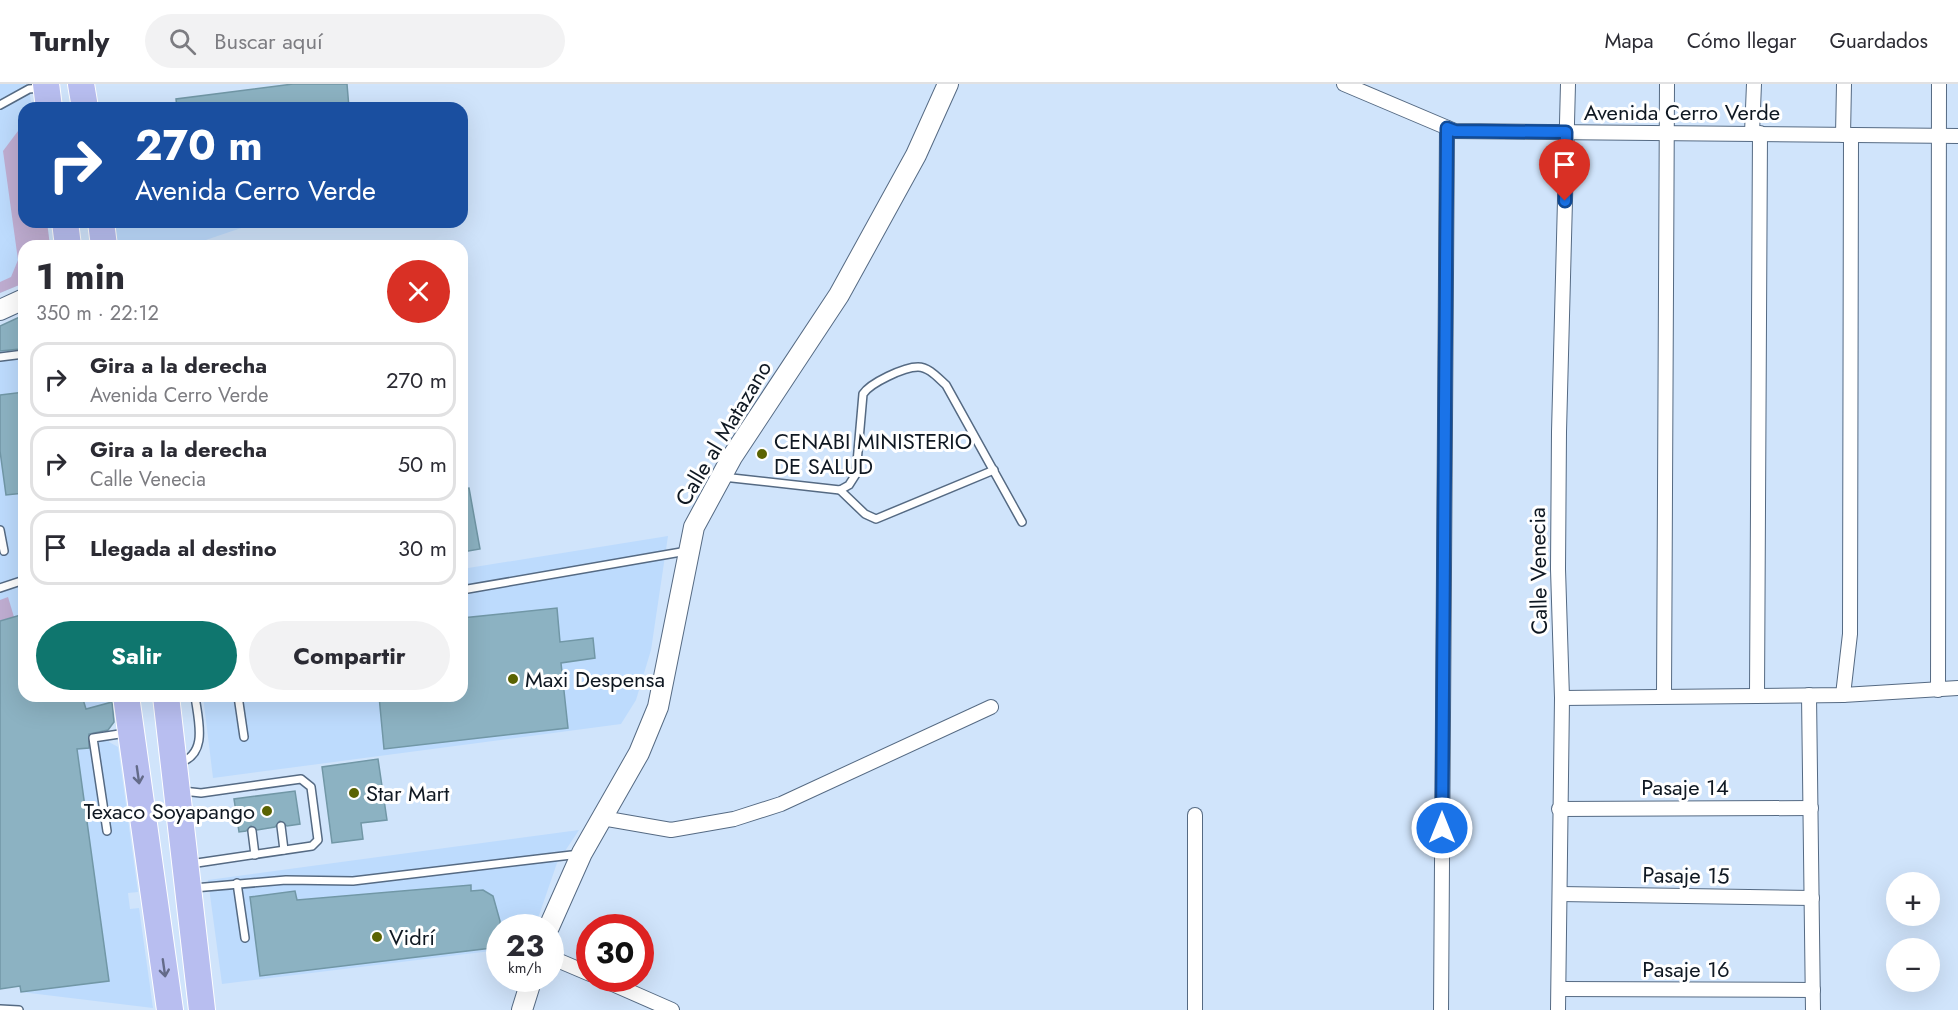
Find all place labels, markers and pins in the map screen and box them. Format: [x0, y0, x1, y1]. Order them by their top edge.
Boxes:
pin [1539, 139, 1590, 201]
place label: CENABI MINISTERIO DE SALUD [774, 425, 972, 482]
marker: CENABI MINISTERIO DE SALUD [755, 447, 769, 461]
place label: Maxi Despensa [525, 663, 665, 695]
marker: Maxi Despensa [506, 672, 520, 686]
place label: Star Mart [366, 777, 450, 809]
marker: Star Mart [347, 786, 361, 800]
place label: Texaco Soyapango [84, 795, 255, 827]
marker: Texaco Soyapango [260, 804, 274, 818]
place label: Vidrí [389, 921, 436, 953]
marker: Vidrí [370, 930, 384, 944]

